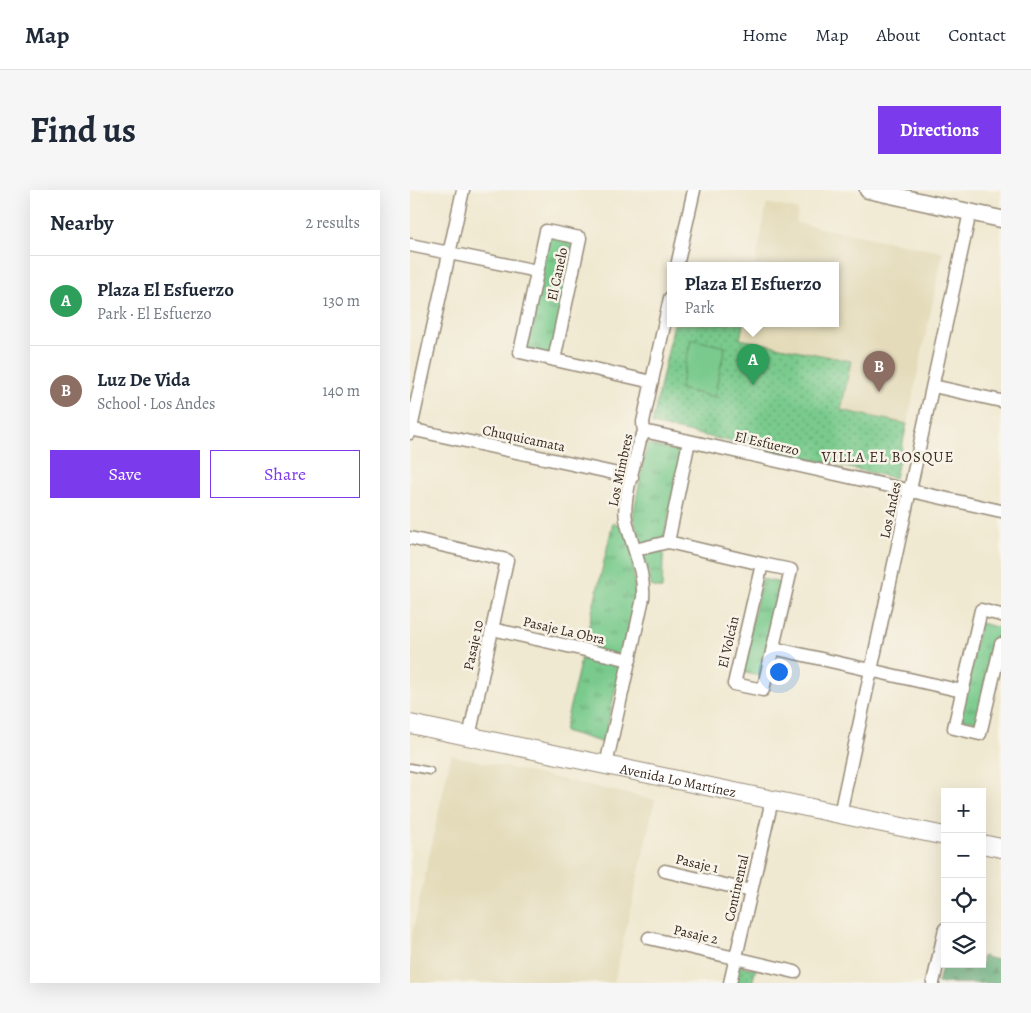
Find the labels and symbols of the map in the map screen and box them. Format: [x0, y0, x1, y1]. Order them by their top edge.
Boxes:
street label: El Canelo [543, 246, 572, 303]
pin: A [737, 344, 769, 385]
pin: B [863, 351, 895, 392]
street label: Chuquicamata [481, 420, 568, 457]
street label: El Esfuerzo [733, 427, 801, 460]
street label: Los Mimbres [604, 432, 637, 508]
district label: VILLA EL BOSQUE [821, 447, 954, 467]
street label: Los Andes [875, 480, 906, 540]
street label: Pasaje La Obra [521, 612, 607, 649]
street label: El Volcán [713, 614, 744, 670]
street label: Pasaje 10 [459, 618, 488, 672]
your location [766, 659, 792, 685]
street label: Avenida Lo Martínez [617, 759, 738, 802]
street label: Pasaje 1 [674, 849, 720, 878]
street label: Continental [720, 852, 754, 923]
street label: Pasaje 2 [672, 920, 720, 949]

